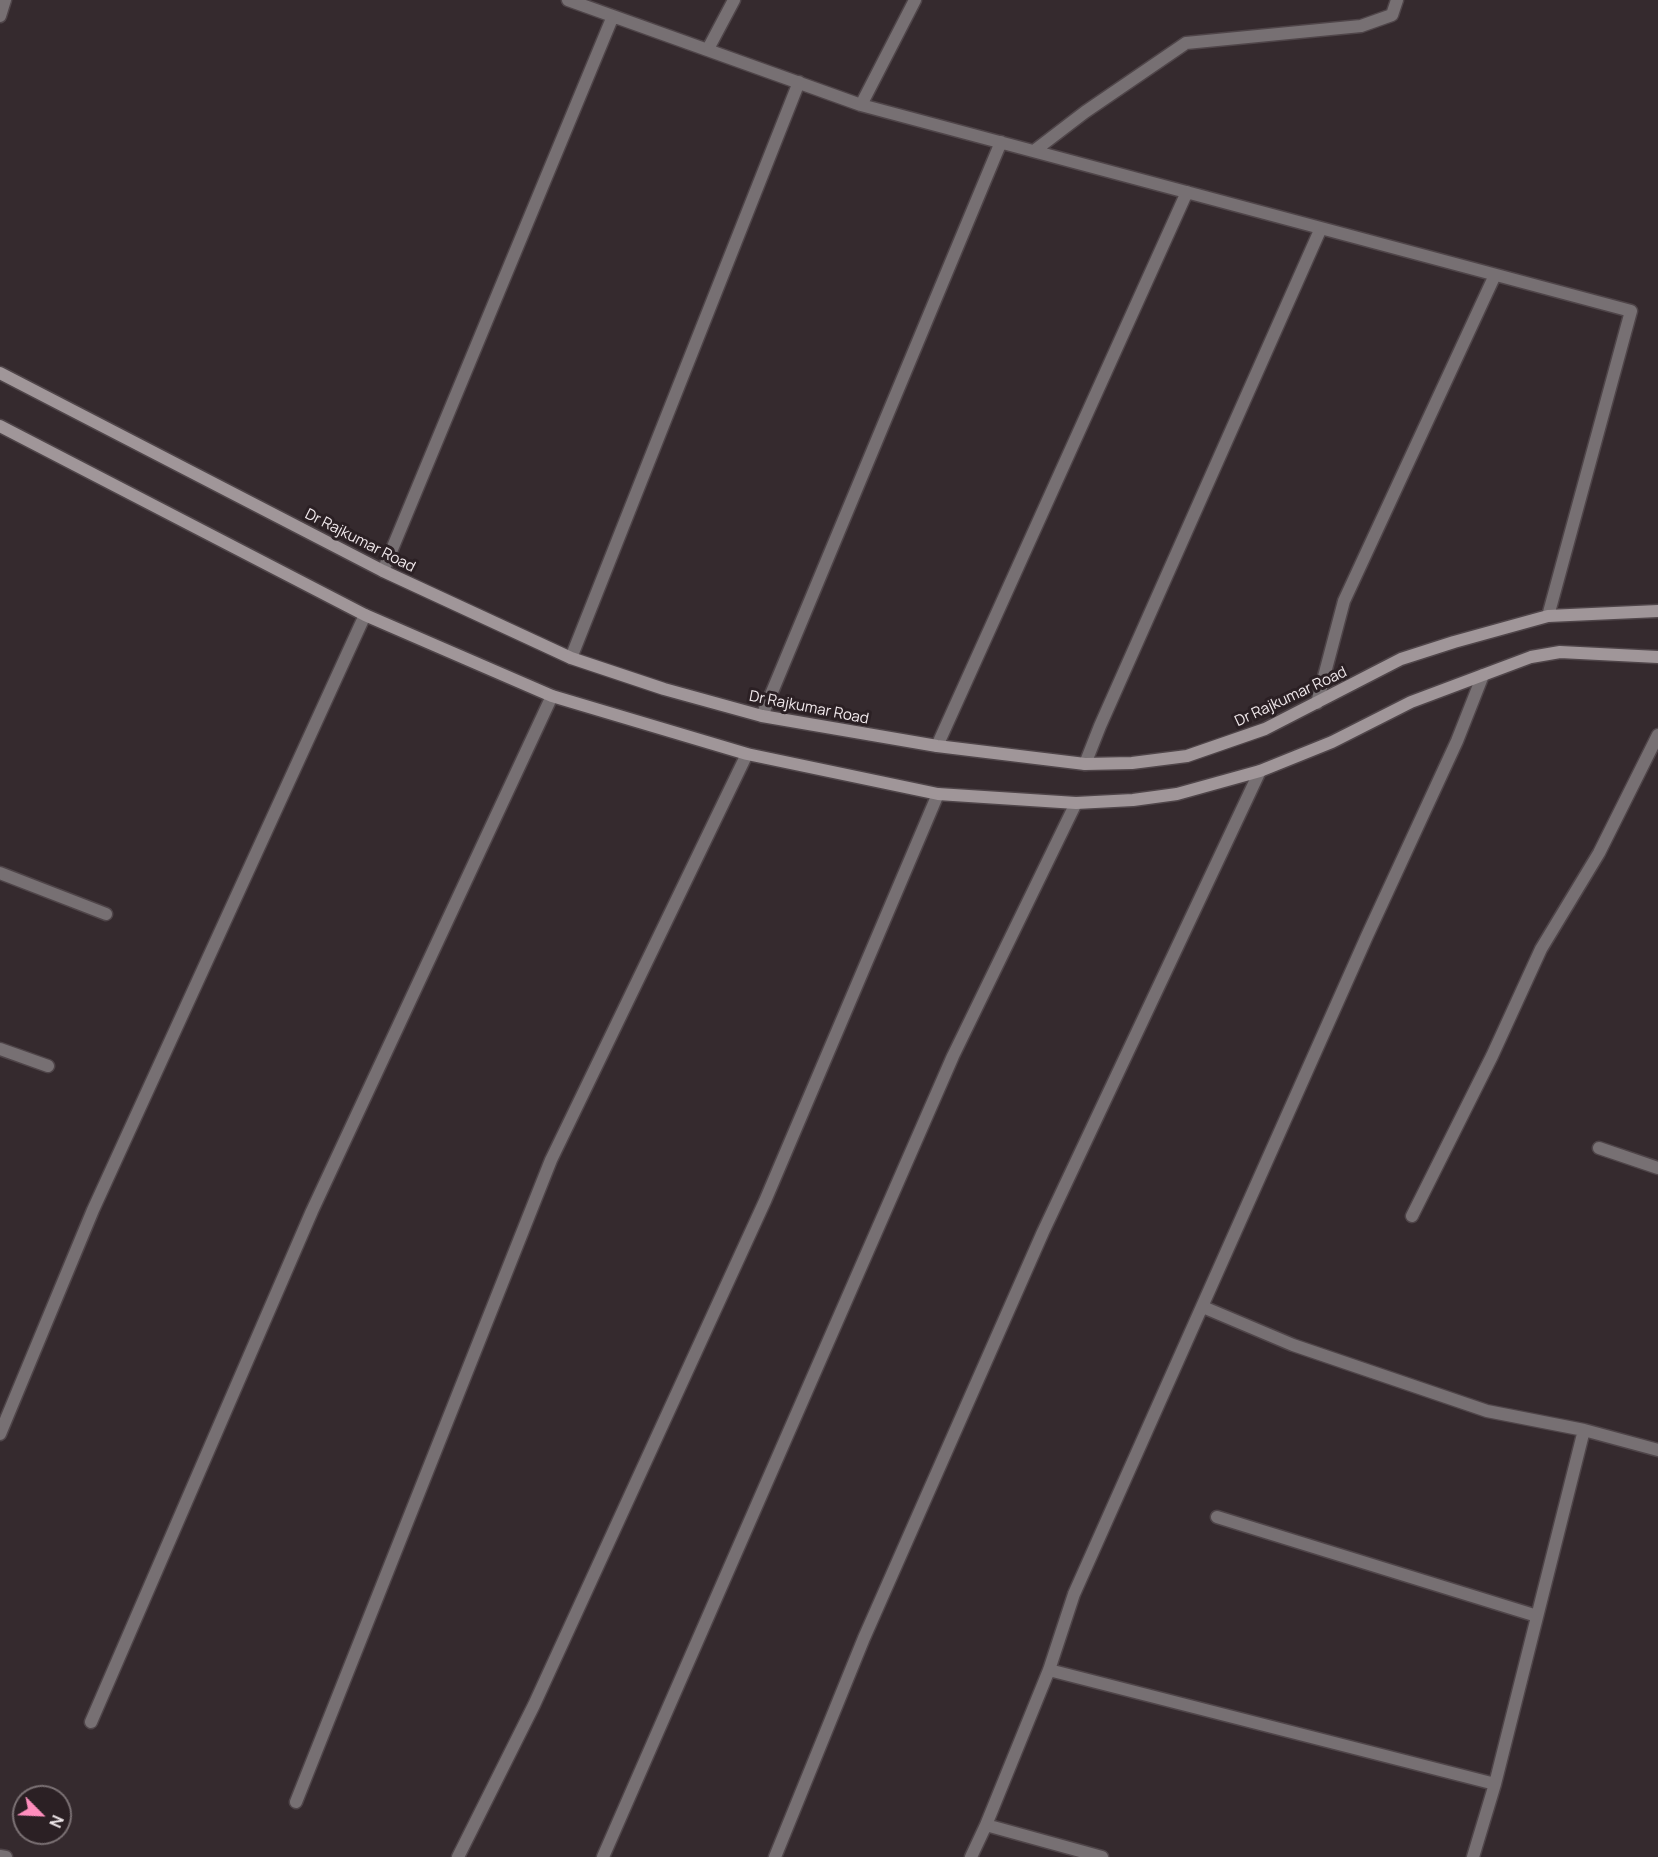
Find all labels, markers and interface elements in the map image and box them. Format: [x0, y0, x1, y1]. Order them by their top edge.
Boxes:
street label: Dr Rajkumar Road [302, 505, 418, 577]
street label: Dr Rajkumar Road [1232, 663, 1350, 731]
street label: Dr Rajkumar Road [748, 688, 870, 728]
north arrow [12, 1785, 72, 1845]
text: N [44, 1812, 69, 1831]

